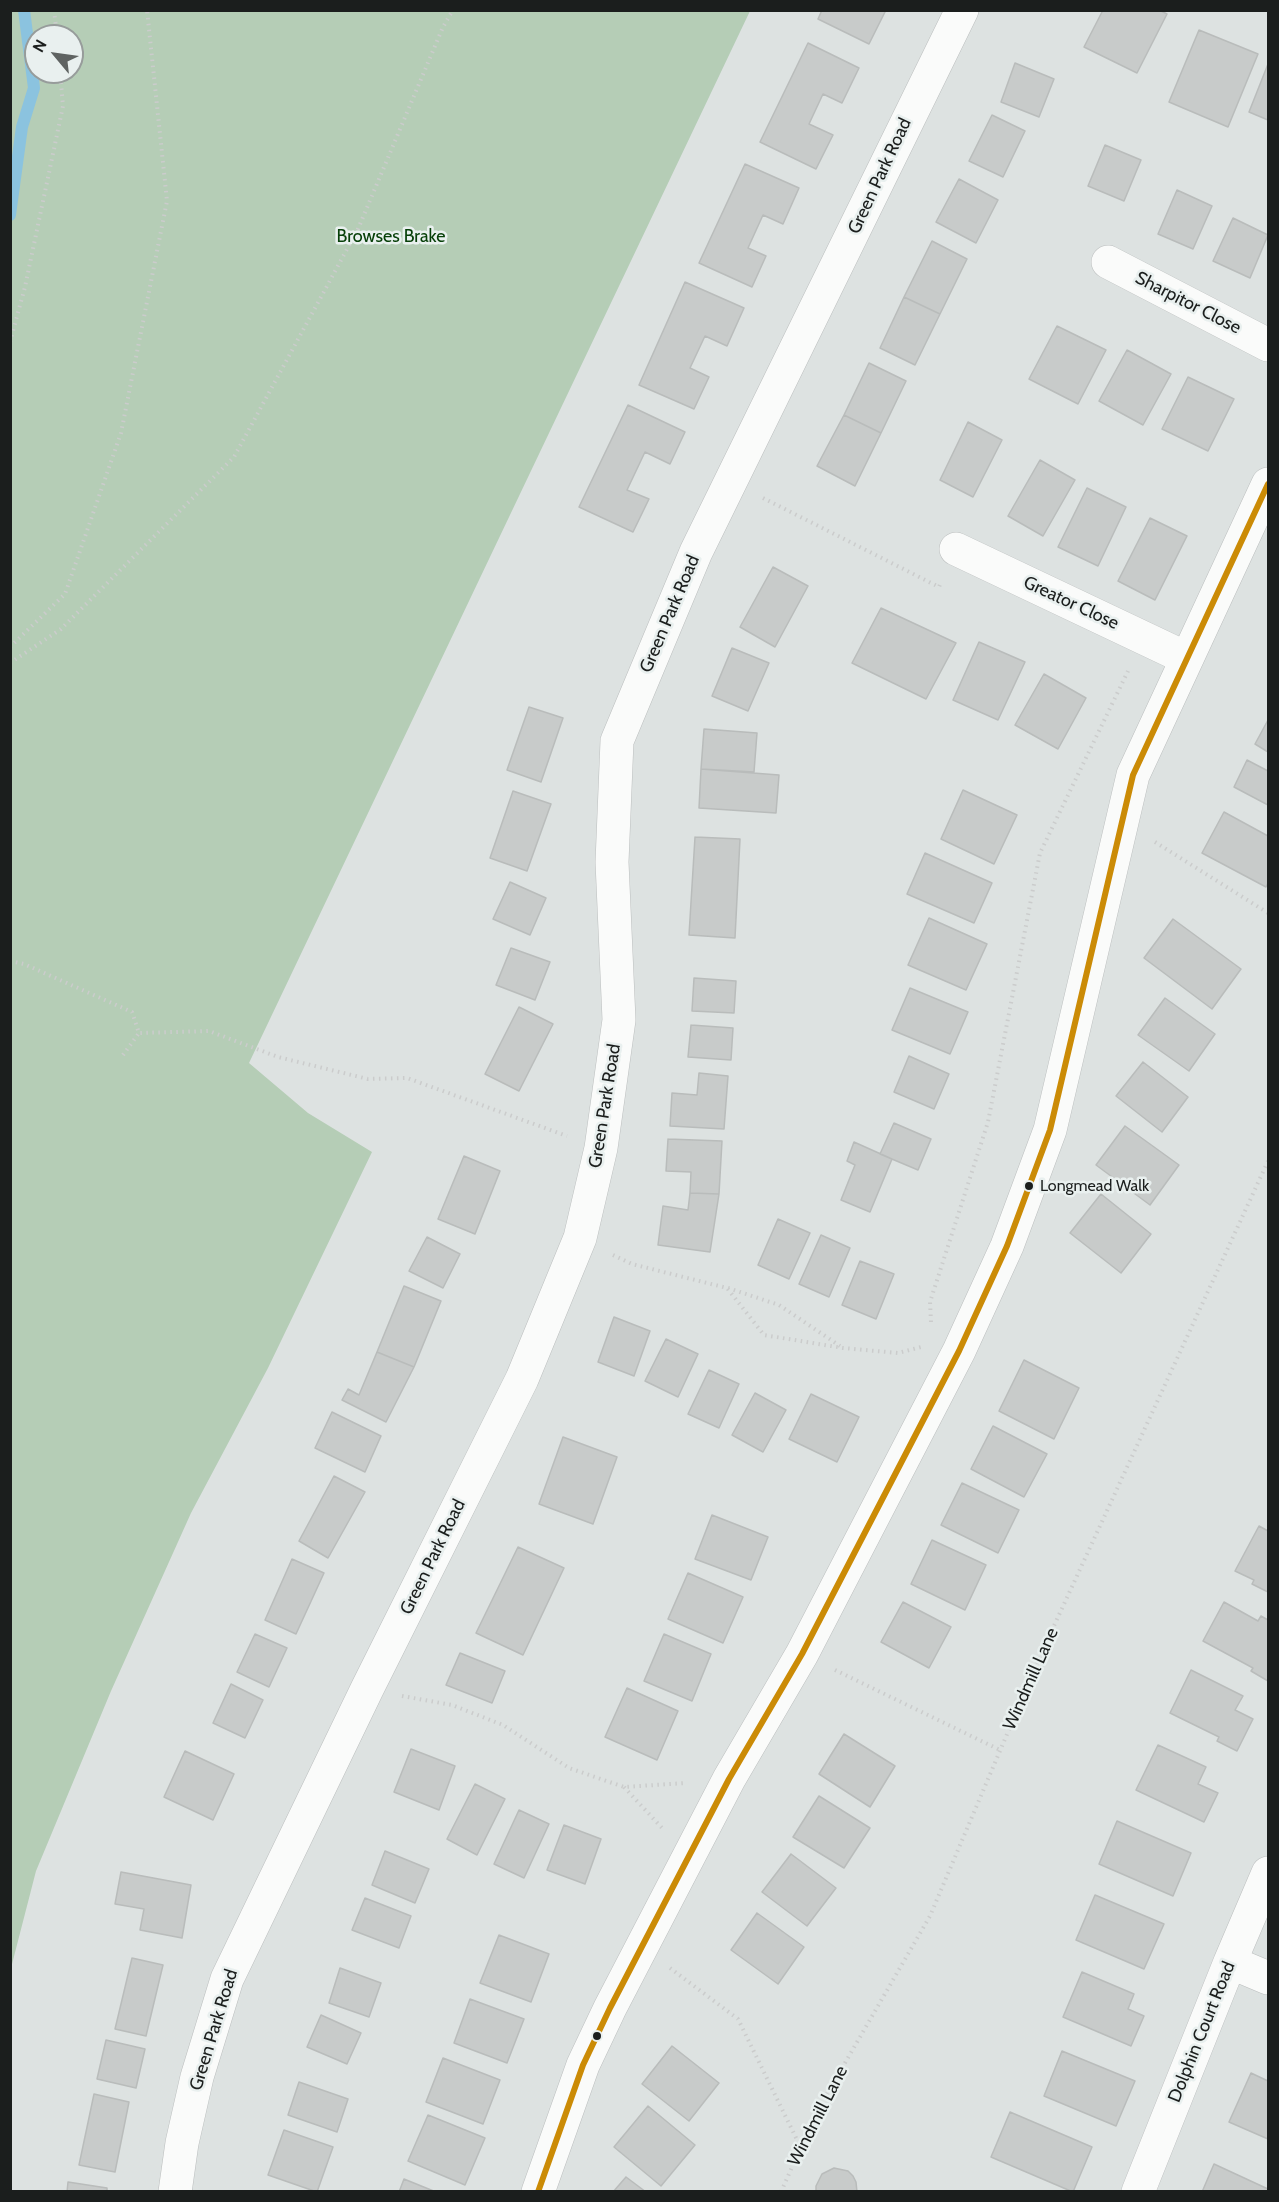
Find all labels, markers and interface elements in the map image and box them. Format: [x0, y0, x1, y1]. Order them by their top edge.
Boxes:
north arrow [24, 24, 84, 84]
text: N [29, 36, 51, 56]
street label: Green Park Road [844, 115, 916, 237]
park label: Browses Brake [337, 226, 445, 248]
street label: Sharpitor Close [1132, 267, 1244, 339]
street label: Green Park Road [636, 552, 704, 676]
street label: Greator Close [1020, 572, 1122, 634]
street label: Green Park Road [585, 1042, 625, 1170]
place label: Longmead Walk [1040, 1176, 1149, 1196]
marker: Longmead Walk [1023, 1180, 1035, 1192]
street label: Green Park Road [396, 1496, 470, 1618]
street label: Windmill Lane [999, 1624, 1063, 1734]
street label: Dolphin Court Road [1164, 1958, 1240, 2106]
street label: Green Park Road [185, 1967, 243, 2093]
unlabelled marker [591, 2030, 603, 2042]
street label: Windmill Lane [783, 2062, 853, 2170]

